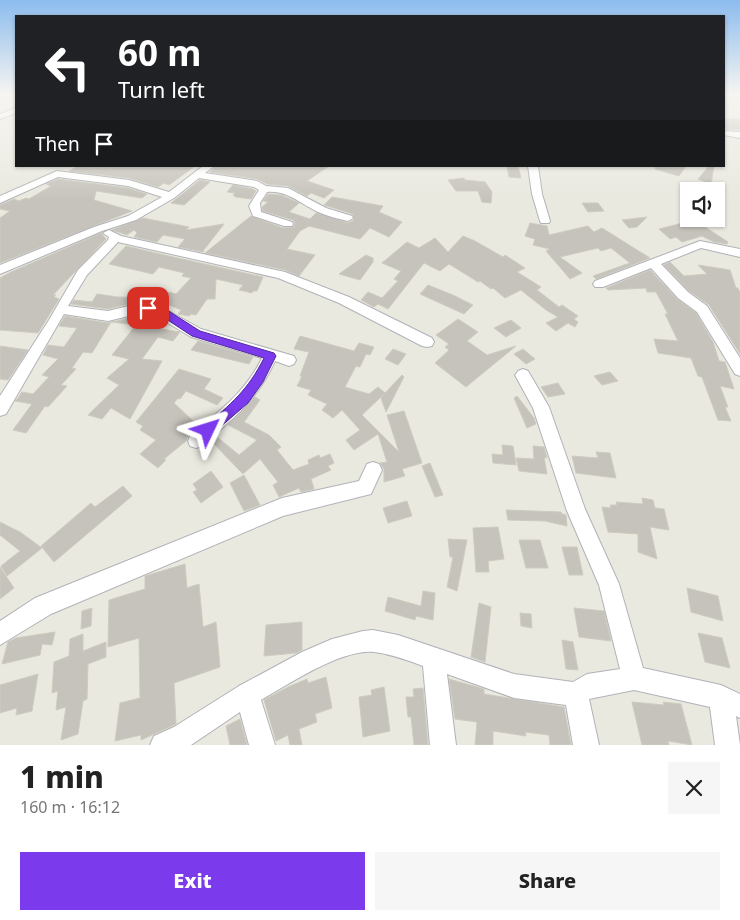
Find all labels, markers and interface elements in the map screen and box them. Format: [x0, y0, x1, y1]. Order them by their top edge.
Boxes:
text: 60 m [118, 29, 201, 76]
icon: left [35, 35, 100, 100]
text: Turn left [118, 74, 205, 104]
icon: arrive [90, 130, 118, 158]
text: Then [35, 131, 80, 157]
map controls [680, 182, 725, 227]
button: sound [680, 182, 725, 227]
pin [127, 287, 169, 329]
icon: arrive [134, 294, 162, 322]
position arrow [181, 403, 233, 455]
text: 1 min [20, 756, 104, 797]
button: close [668, 762, 720, 814]
text: 160 m · 16:12 [20, 796, 120, 818]
button: Exit [20, 852, 365, 910]
button: Share [375, 852, 720, 910]

